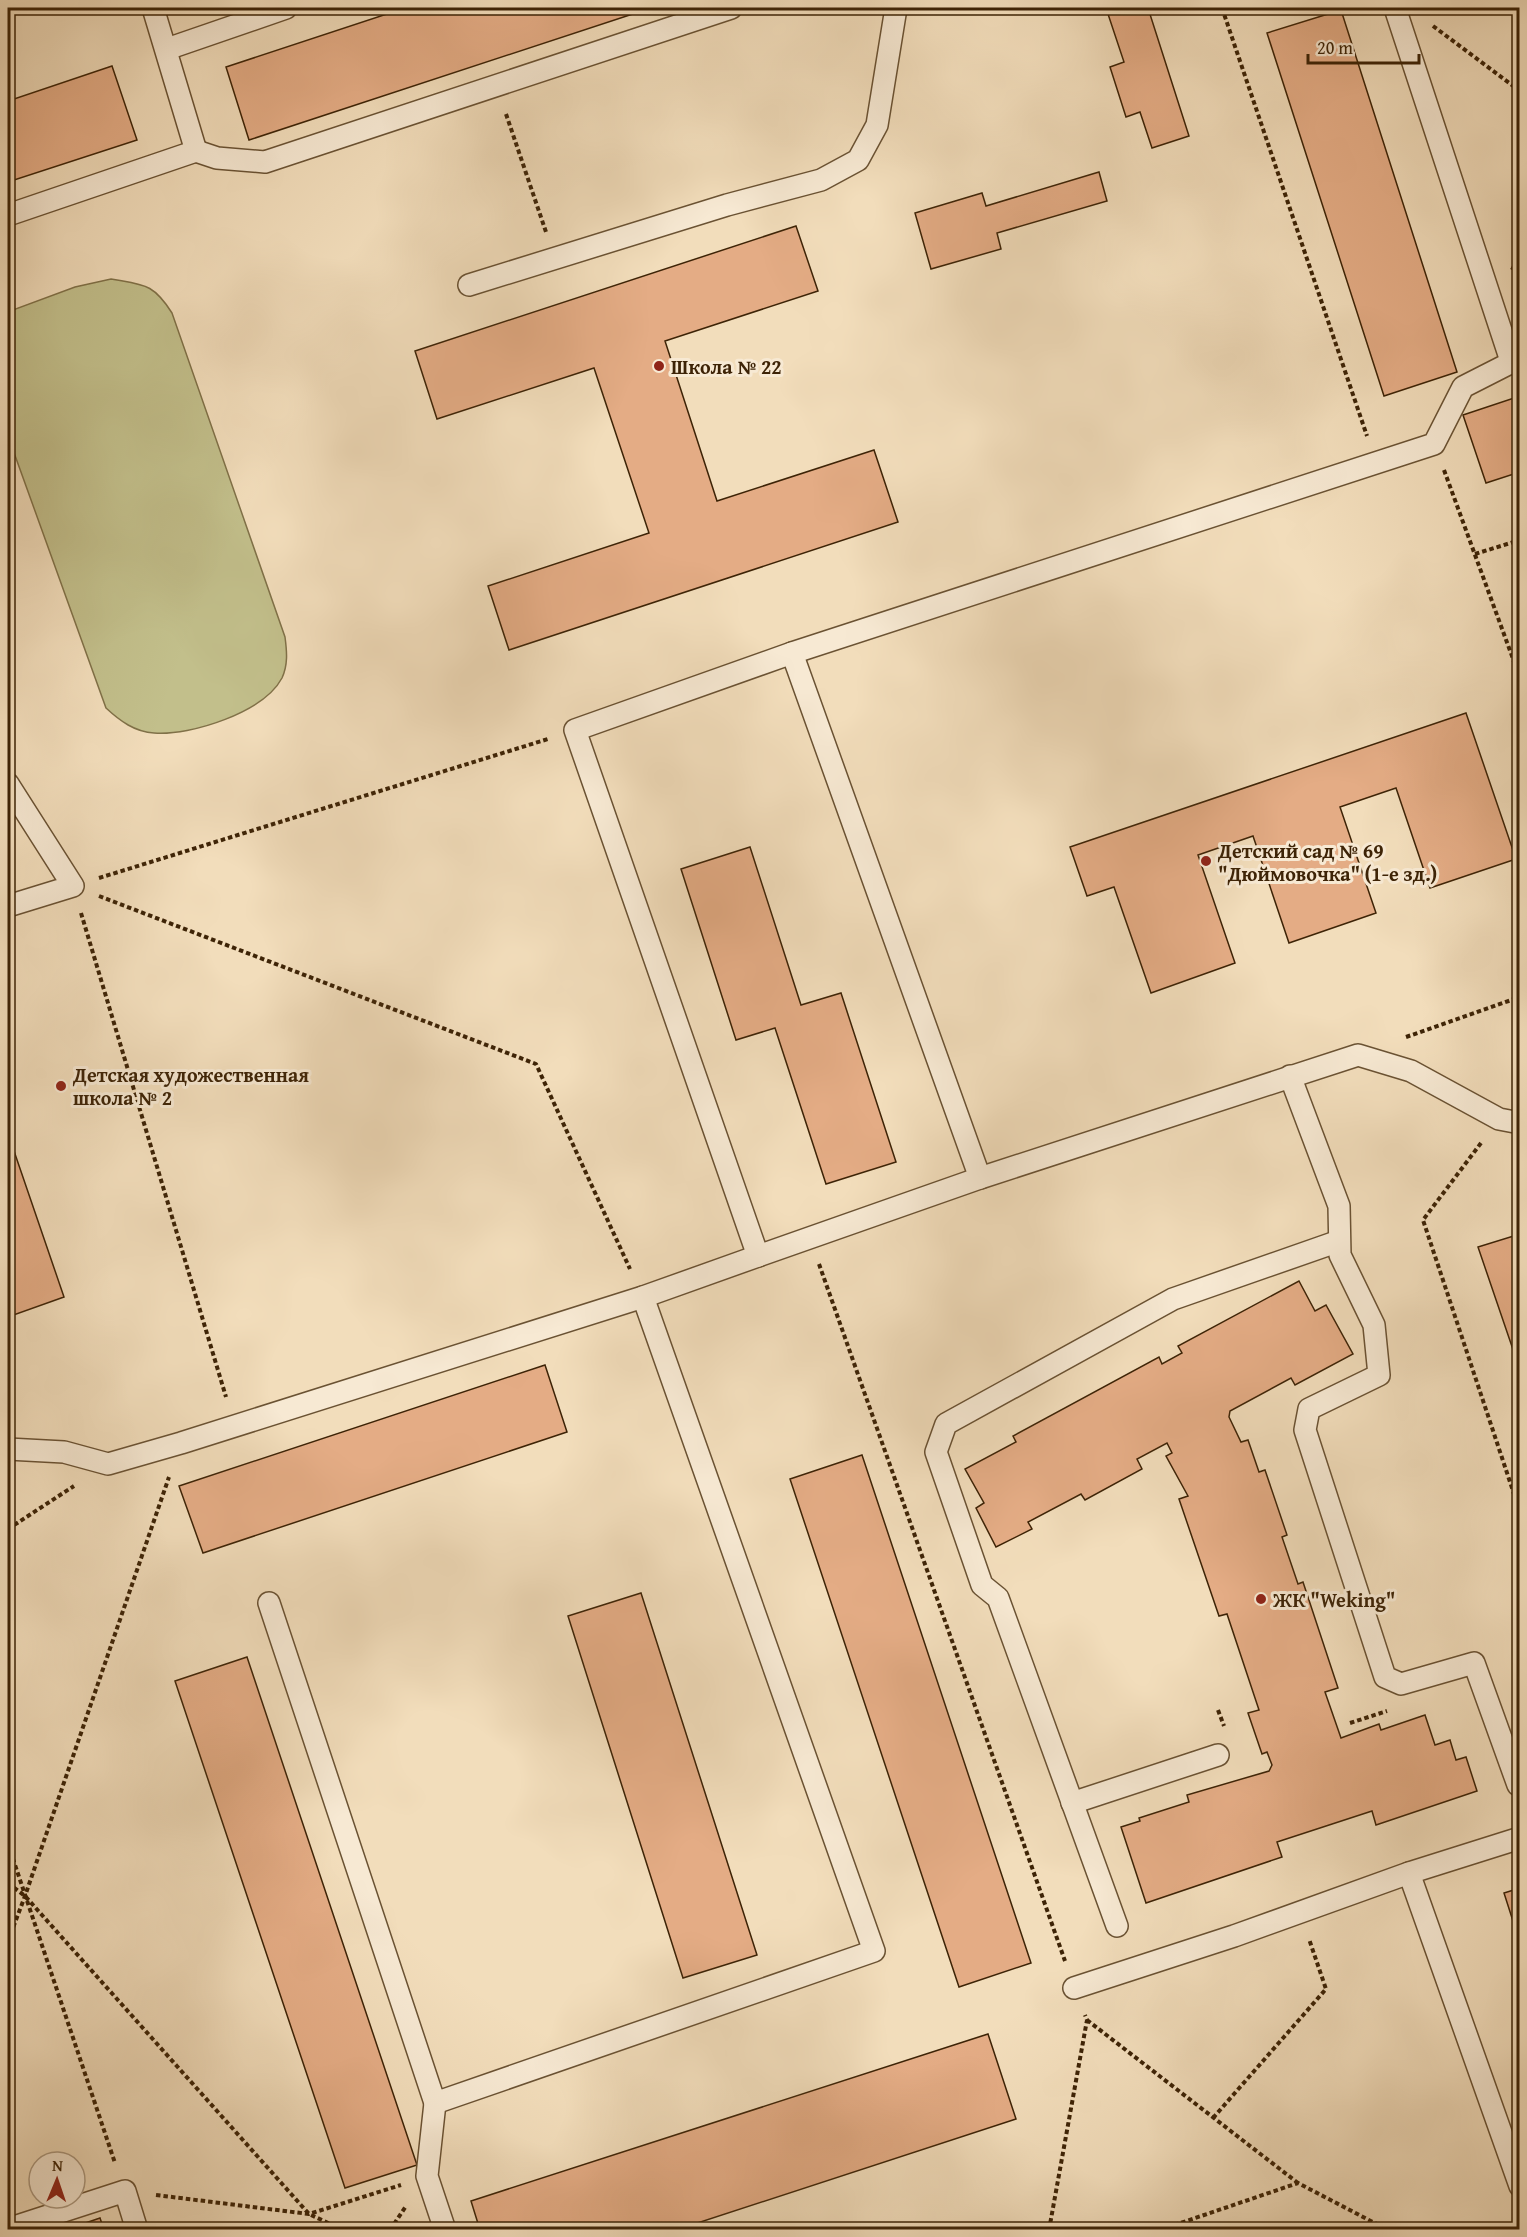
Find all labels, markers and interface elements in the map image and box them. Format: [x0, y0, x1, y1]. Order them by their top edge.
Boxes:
scale bar [1308, 27, 1419, 65]
text: 20 m [1317, 34, 1353, 61]
place label: Школа № 22 [671, 352, 782, 381]
marker: Школа № 22 [652, 359, 666, 373]
place label: Детский сад № 69 "Дюймовочка" (1-е зд.) [1217, 836, 1437, 888]
marker: Детский сад № 69 "Дюймовочка" (1-е зд.) [1199, 854, 1213, 868]
place label: Детская художественная школа № 2 [72, 1060, 309, 1112]
marker: Детская художественная школа № 2 [54, 1079, 68, 1093]
place label: ЖК "Weking" [1272, 1585, 1396, 1614]
marker: ЖК "Weking" [1254, 1592, 1268, 1606]
north arrow [27, 2150, 87, 2210]
text: N [52, 2153, 64, 2177]

